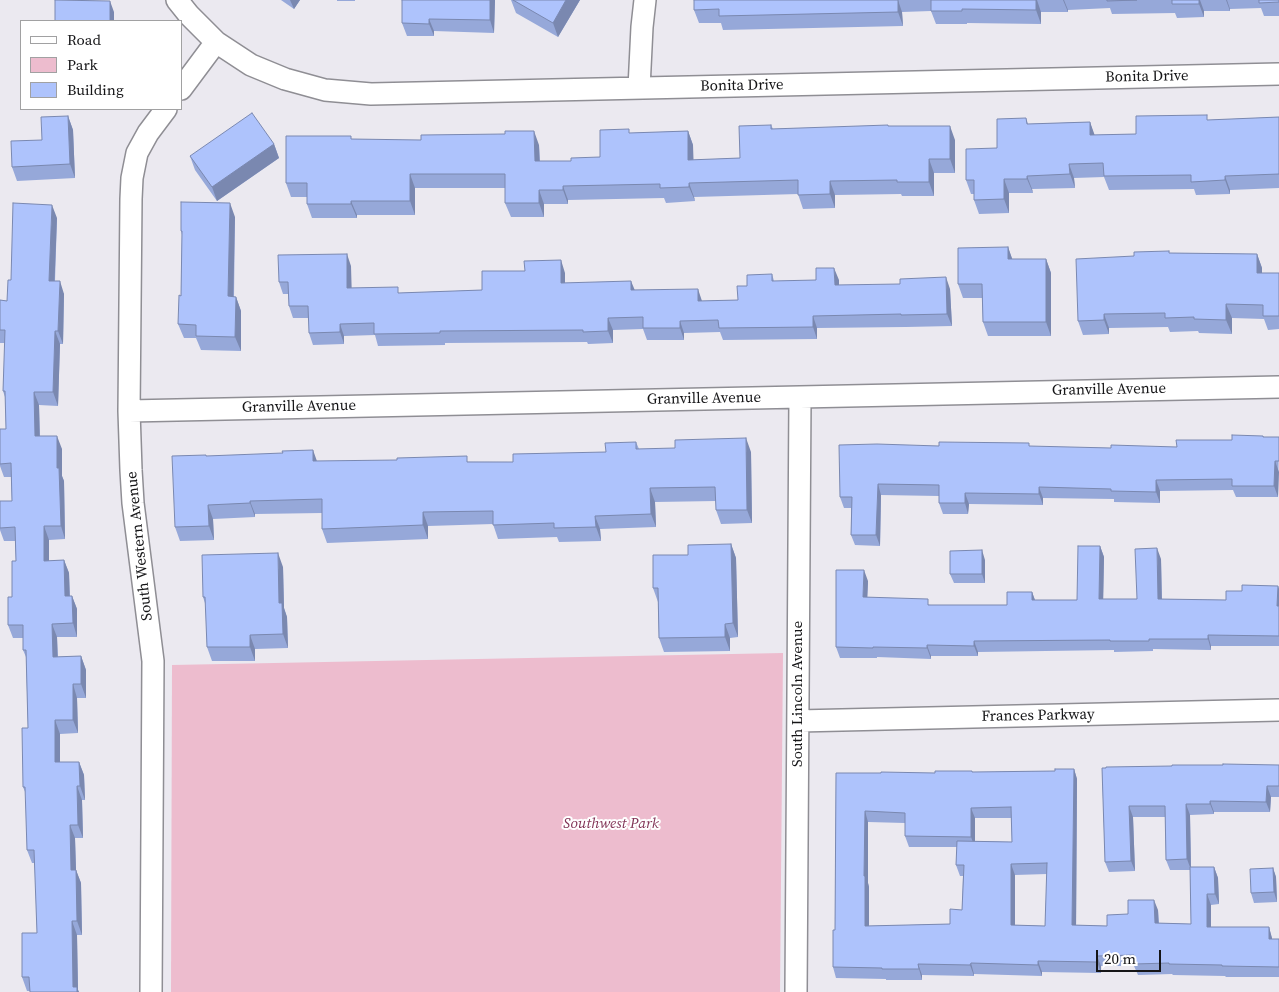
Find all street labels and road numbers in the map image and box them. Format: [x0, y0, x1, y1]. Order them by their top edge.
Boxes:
street label: Bonita Drive [1105, 67, 1189, 87]
street label: Bonita Drive [700, 76, 784, 96]
street label: Granville Avenue [1052, 380, 1166, 400]
street label: Granville Avenue [647, 389, 761, 409]
street label: Granville Avenue [242, 397, 356, 417]
street label: South Western Avenue [123, 470, 157, 622]
street label: South Lincoln Avenue [789, 621, 807, 767]
street label: Frances Parkway [981, 706, 1095, 726]

